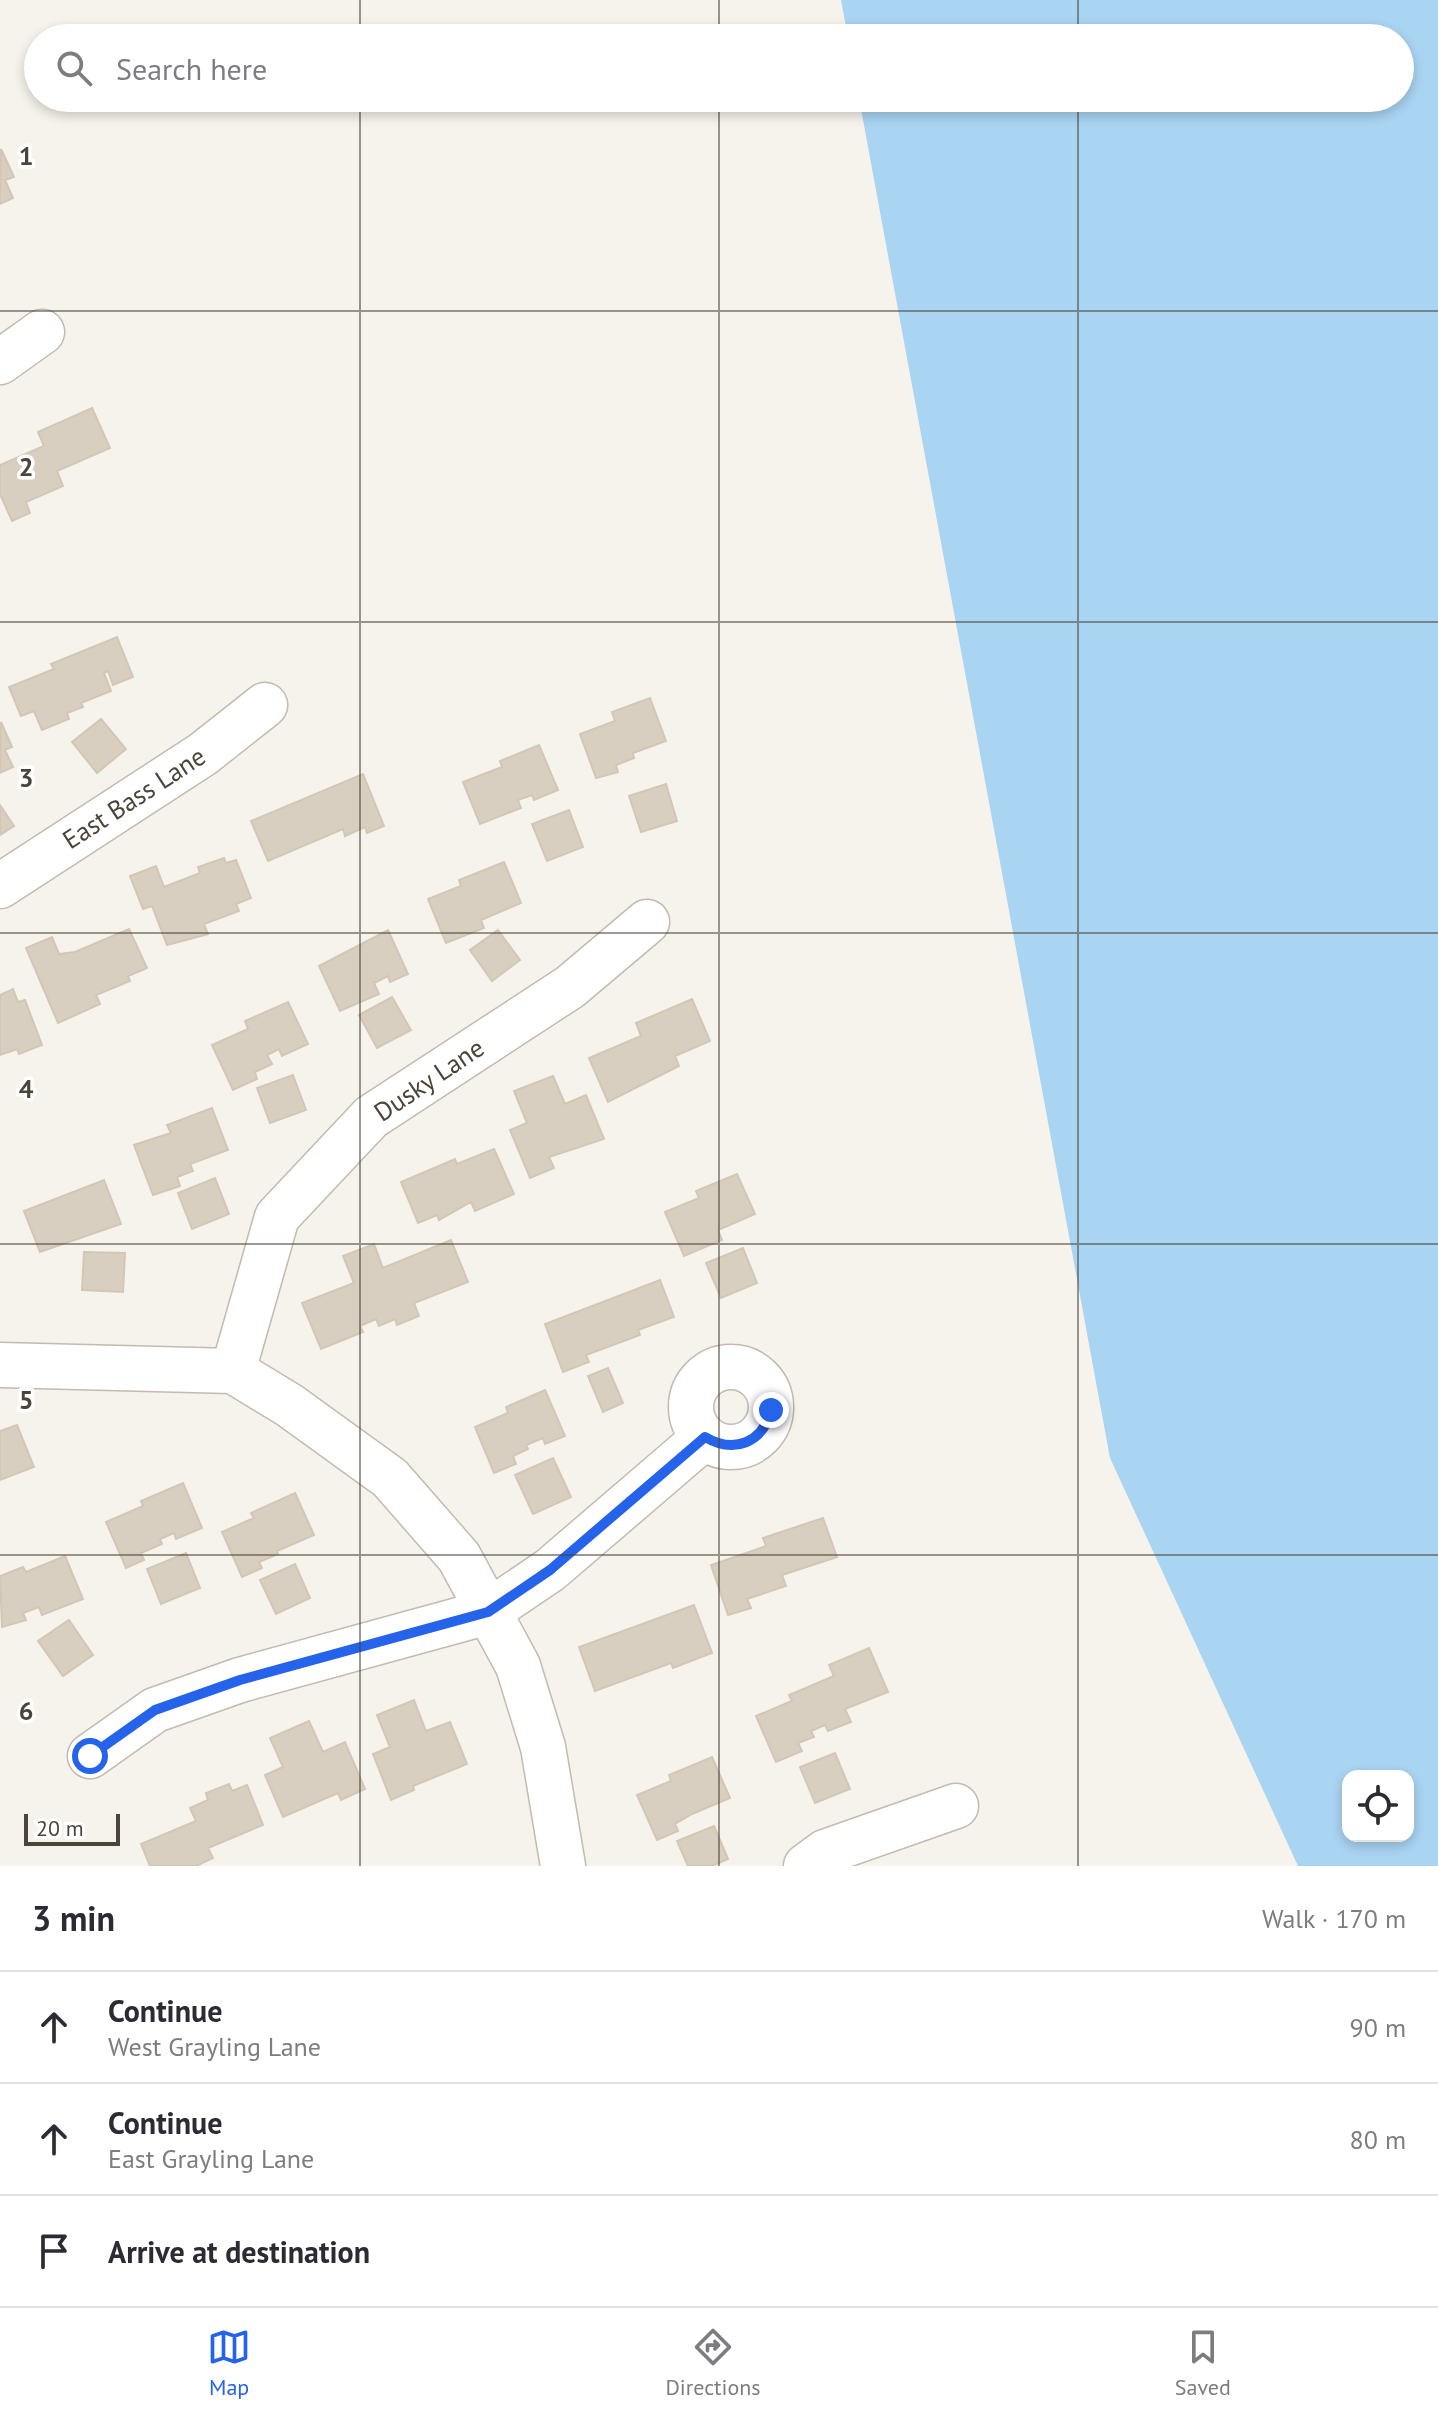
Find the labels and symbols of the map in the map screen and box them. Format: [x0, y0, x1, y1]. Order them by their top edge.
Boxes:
text: 1 [19, 139, 33, 172]
text: 2 [19, 450, 33, 483]
street label: East Bass Lane [56, 739, 211, 856]
text: 3 [19, 761, 33, 794]
street label: Dusky Lane [367, 1031, 490, 1128]
text: 4 [19, 1072, 34, 1105]
text: 5 [19, 1383, 33, 1416]
route end [753, 1392, 789, 1428]
text: 6 [19, 1694, 33, 1727]
route start [72, 1738, 108, 1774]
scale bar [24, 1810, 120, 1846]

